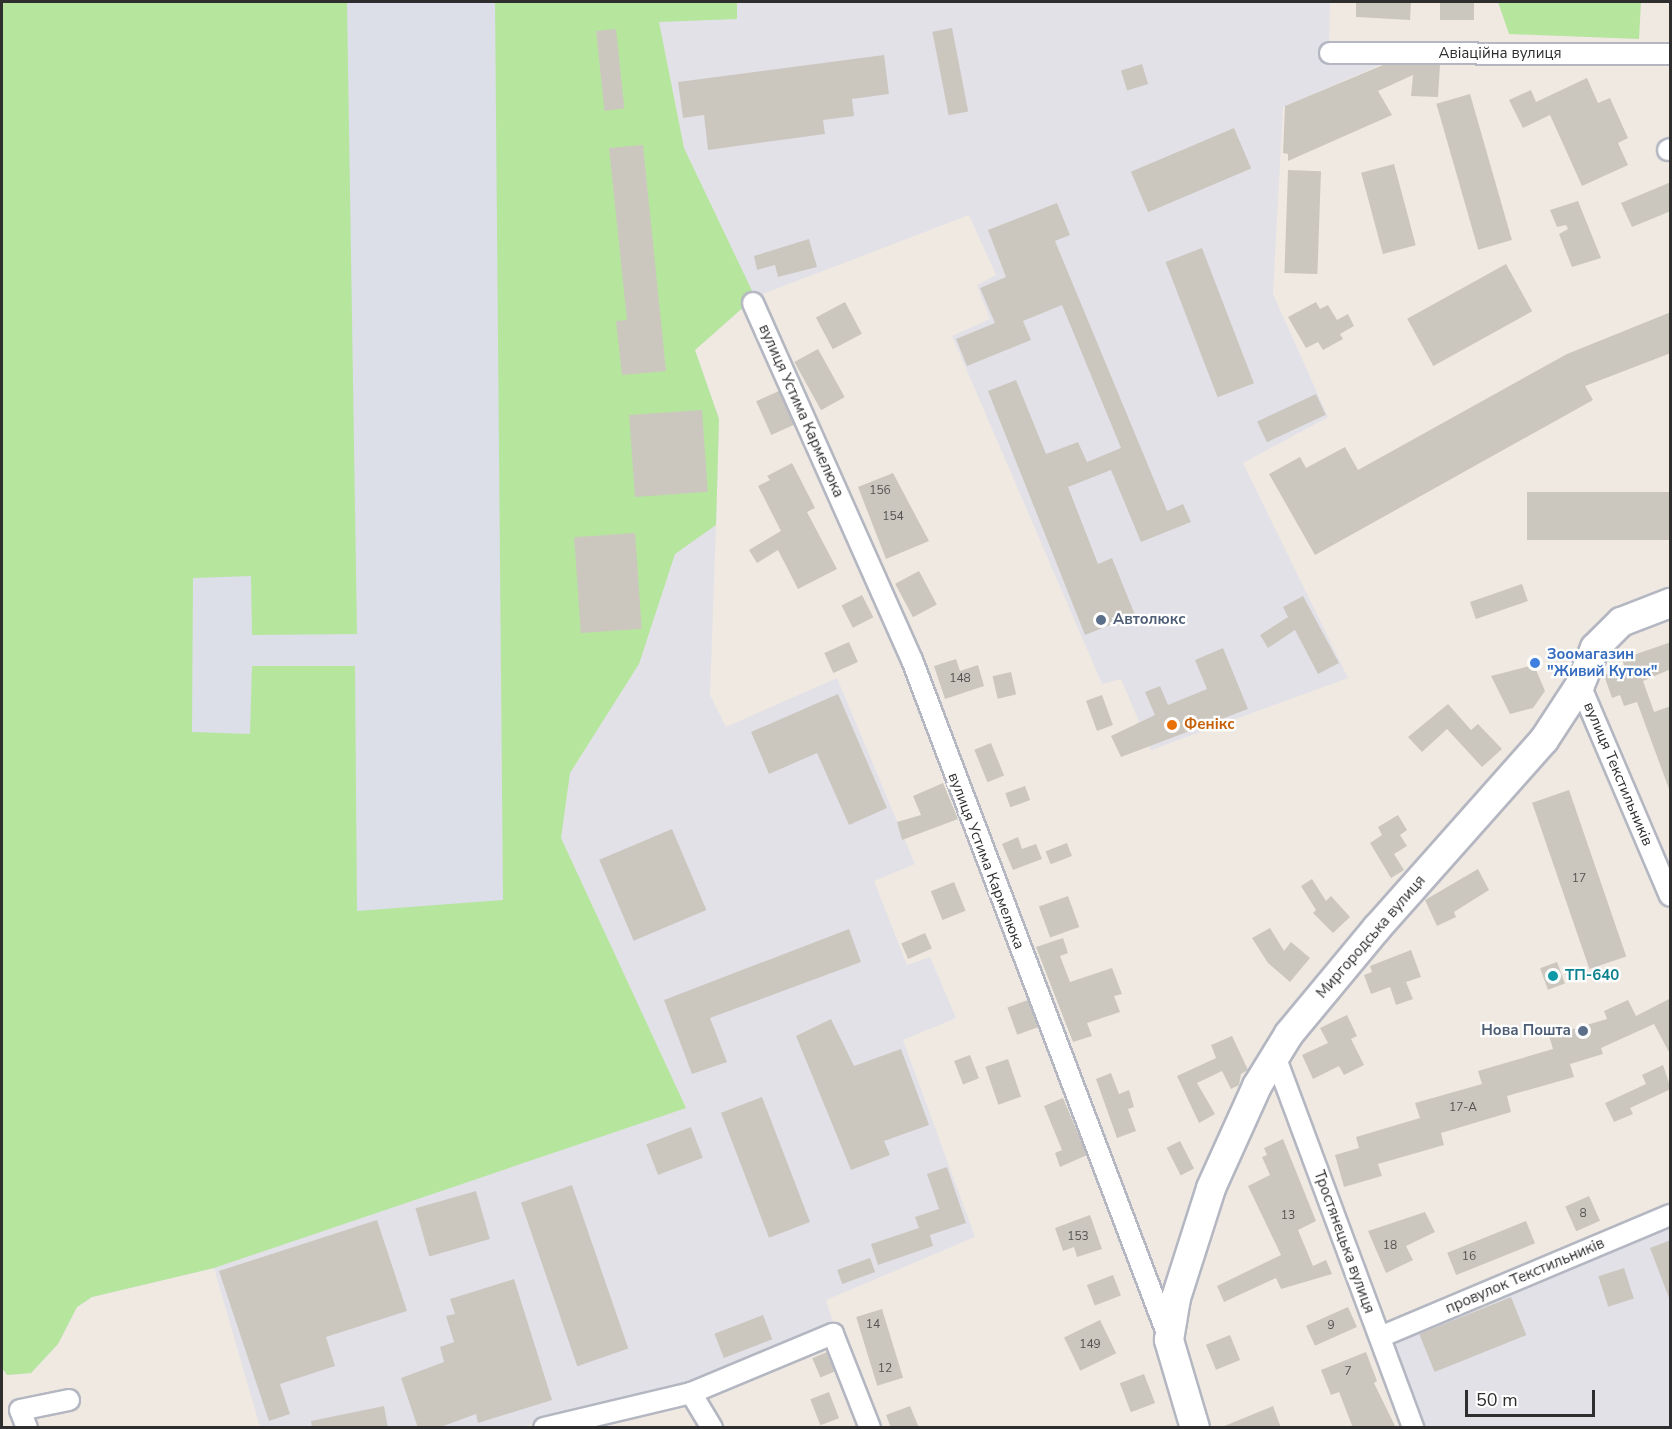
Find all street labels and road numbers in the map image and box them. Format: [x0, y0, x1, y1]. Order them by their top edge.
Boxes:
street label: Авіаційна вулиця [1439, 45, 1561, 63]
street label: вулиця Устима Кармелюка [755, 322, 847, 500]
street label: вулиця Текстильників [1580, 699, 1656, 849]
street label: вулиця Устима Кармелюка [944, 770, 1028, 952]
street label: Миргородська вулиця [1313, 872, 1429, 1002]
street label: Тростянецька вулиця [1310, 1168, 1378, 1316]
street label: провулок Текстильників [1443, 1234, 1607, 1318]

